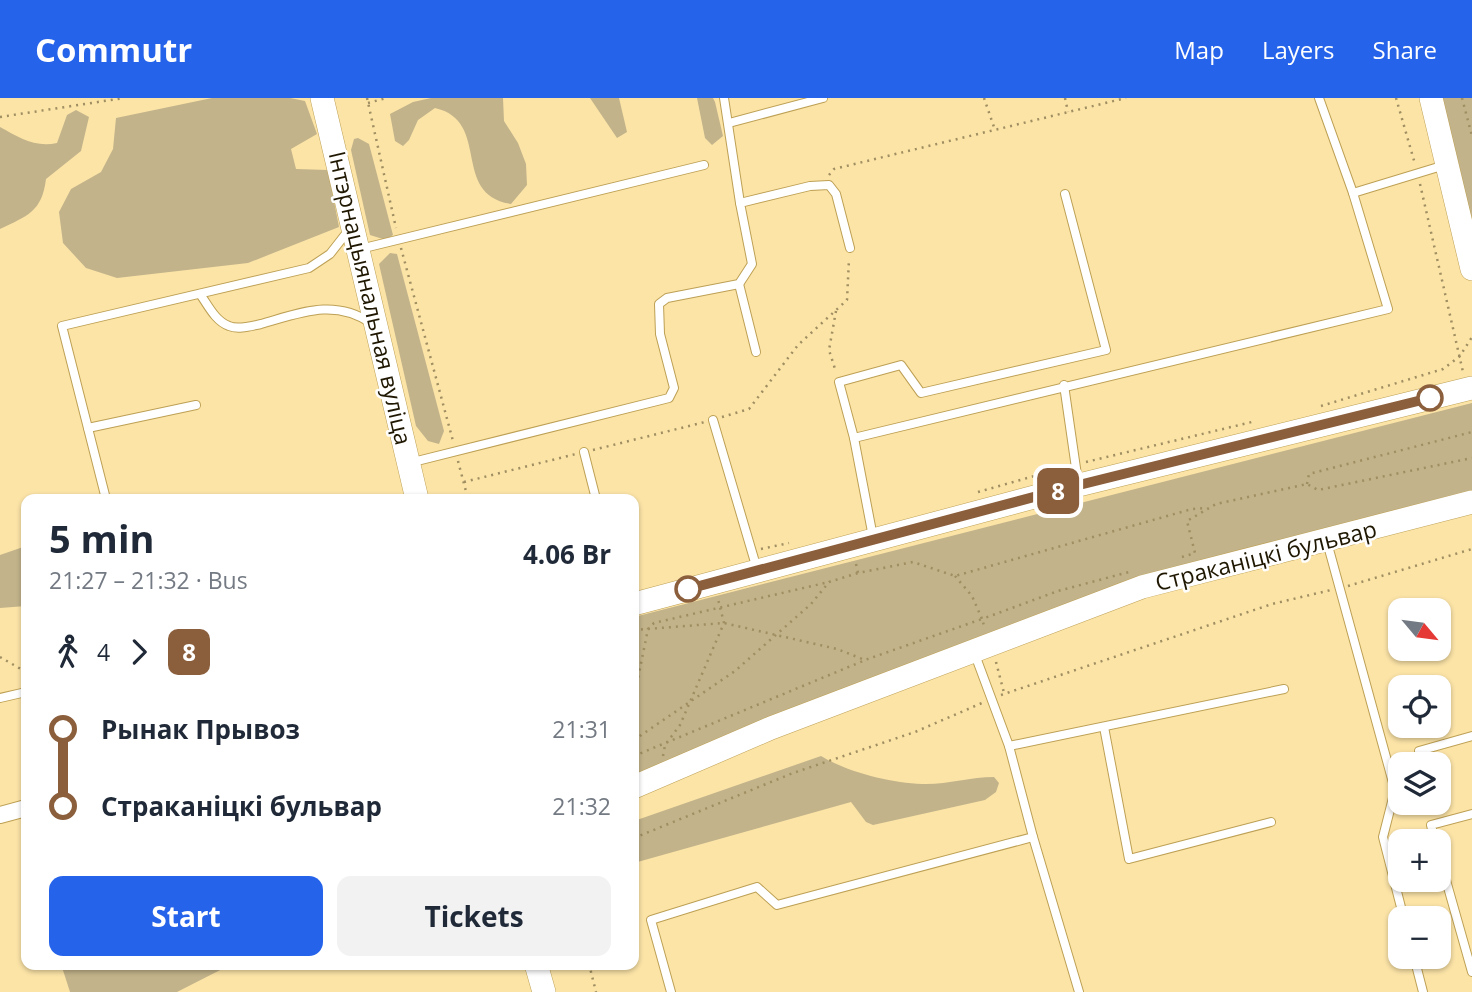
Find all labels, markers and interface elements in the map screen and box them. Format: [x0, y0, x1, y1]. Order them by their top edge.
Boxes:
text: Commutr [35, 27, 192, 72]
text: Map [1174, 33, 1224, 66]
text: Layers [1262, 33, 1335, 66]
text: Share [1373, 33, 1437, 66]
street label: Інтэрнацыянальная вуліца [322, 148, 420, 448]
unlabelled marker [1417, 385, 1443, 411]
line badge: 8 [1035, 468, 1081, 514]
text: 8 [1051, 474, 1065, 507]
text: 5 min [49, 512, 154, 564]
street label: Страканіцкі бульвар [1152, 512, 1380, 598]
text: 4.06 Br [523, 536, 611, 572]
text: 21:27 – 21:32 · Bus [49, 564, 248, 596]
unlabelled marker [675, 576, 701, 602]
north arrow [1388, 598, 1451, 662]
map controls [1388, 598, 1451, 969]
icon: walk [49, 633, 87, 671]
icon: forward [120, 633, 158, 671]
text: 8 [182, 635, 196, 668]
text: 4 [97, 636, 110, 668]
button: locate [1388, 675, 1451, 738]
text: Рынак Прывоз [101, 711, 300, 747]
text: 21:31 [552, 713, 611, 745]
button: layers [1388, 752, 1451, 815]
text: Страканіцкі бульвар [101, 788, 382, 824]
text: 21:32 [552, 790, 611, 822]
button: + [1388, 829, 1451, 892]
button: Start [49, 876, 323, 956]
button: Tickets [337, 876, 611, 956]
button: − [1388, 906, 1451, 969]

